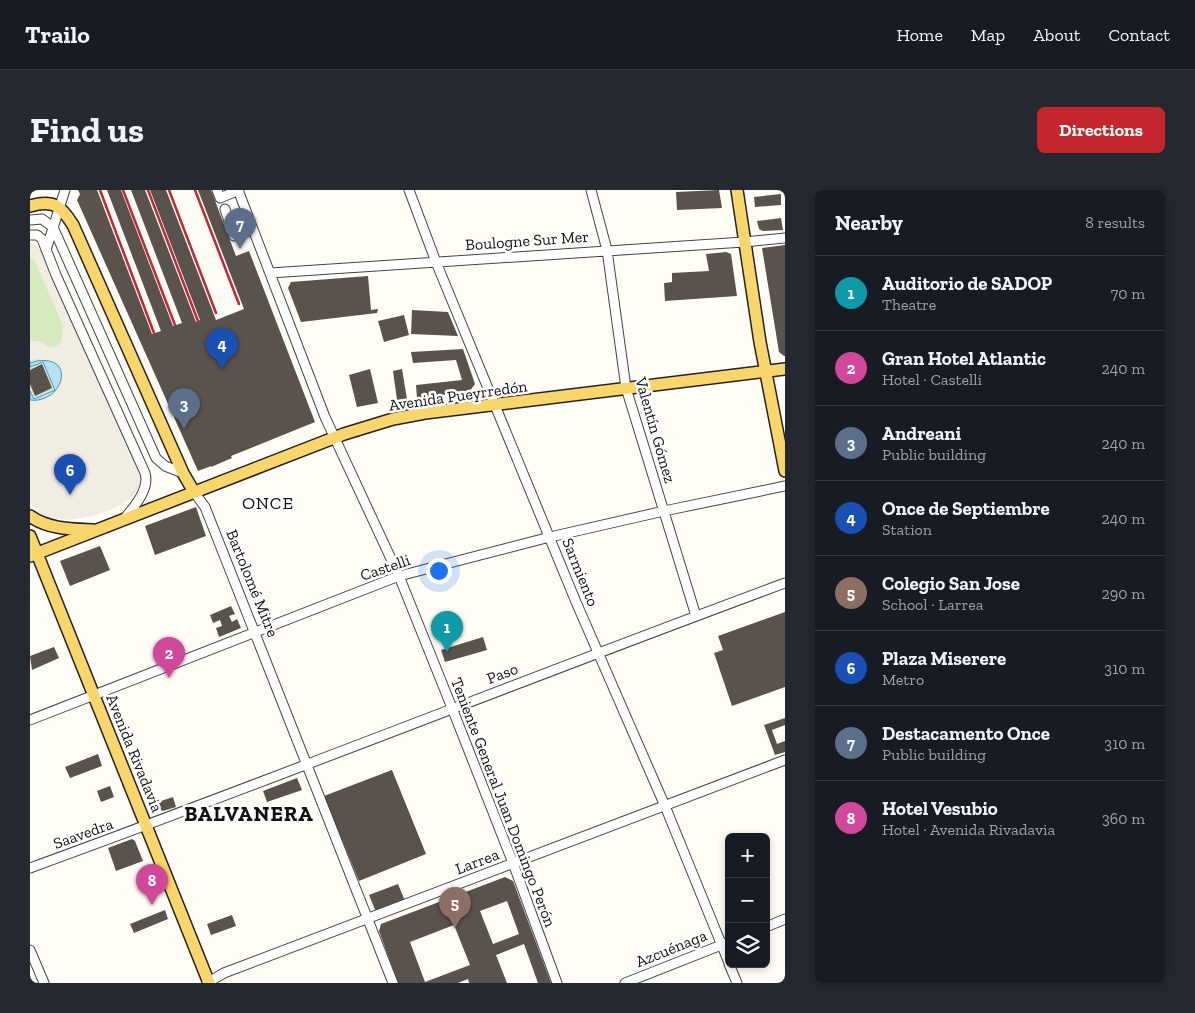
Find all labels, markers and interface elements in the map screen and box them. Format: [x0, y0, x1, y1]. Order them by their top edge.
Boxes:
text: Trailo [25, 20, 90, 49]
text: Home [896, 24, 943, 46]
text: Map [971, 24, 1005, 46]
text: About [1033, 24, 1080, 46]
text: Contact [1108, 24, 1170, 46]
button: Directions [1037, 107, 1165, 153]
text: Find us [30, 109, 144, 151]
pin: 7 [224, 208, 256, 249]
text: Nearby [835, 210, 903, 235]
text: 8 results [1085, 213, 1145, 232]
street label: Boulogne Sur Mer [465, 227, 590, 254]
text: Auditorio de SADOP [882, 272, 1052, 295]
text: 1 [848, 284, 854, 303]
text: 70 m [1111, 284, 1145, 303]
text: Theatre [882, 295, 936, 314]
pin: 4 [206, 328, 238, 369]
text: Gran Hotel Atlantic [882, 347, 1046, 370]
text: 2 [847, 359, 855, 378]
text: 240 m [1101, 359, 1145, 378]
text: Hotel · Castelli [882, 370, 982, 389]
street label: Valentín Gómez [631, 374, 680, 485]
street label: Avenida Pueyrredón [388, 376, 529, 415]
pin: 3 [168, 388, 200, 429]
text: Andreani [882, 422, 961, 445]
text: 3 [847, 434, 855, 453]
text: 240 m [1101, 434, 1145, 453]
text: Public building [882, 445, 986, 464]
pin: 6 [54, 454, 86, 495]
district label: ONCE [242, 492, 294, 514]
text: Once de Septiembre [882, 497, 1050, 520]
text: 4 [846, 509, 856, 528]
text: 240 m [1101, 509, 1145, 528]
text: Station [882, 520, 932, 539]
street label: Bartolomé Mitre [222, 527, 283, 640]
street label: Sarmiento [558, 535, 603, 609]
street label: Castelli [358, 550, 413, 585]
your location [426, 558, 452, 584]
text: Colegio San Jose [882, 572, 1020, 595]
text: 5 [847, 584, 855, 603]
text: 290 m [1102, 584, 1145, 603]
text: School · Larrea [882, 595, 983, 614]
pin: 1 [431, 611, 463, 652]
pin: 2 [153, 637, 185, 678]
text: Plaza Miserere [882, 647, 1006, 670]
street label: Paso [484, 659, 521, 688]
text: 6 [847, 659, 855, 678]
text: 310 m [1104, 659, 1145, 678]
text: Metro [882, 670, 924, 689]
street label: Teniente General Juan Domingo Perón [447, 675, 560, 930]
street label: Avenida Rivadavia [102, 692, 167, 815]
text: Destacamento Once [882, 722, 1050, 745]
text: 7 [847, 734, 855, 753]
text: 310 m [1104, 734, 1145, 753]
text: Public building [882, 745, 986, 764]
text: Hotel Vesubio [882, 797, 998, 820]
district label: BALVANERA [184, 801, 314, 826]
text: 8 [847, 809, 855, 828]
text: 360 m [1102, 809, 1145, 828]
street label: Saavedra [51, 814, 116, 853]
text: Hotel · Avenida Rivadavia [882, 820, 1055, 839]
map controls [725, 833, 770, 968]
button: + [725, 833, 770, 878]
street label: Larrea [453, 844, 502, 878]
pin: 8 [136, 864, 168, 905]
button: − [725, 878, 770, 923]
pin: 5 [439, 887, 471, 928]
button: layers [725, 923, 770, 968]
street label: Azcuénaga [633, 925, 710, 971]

